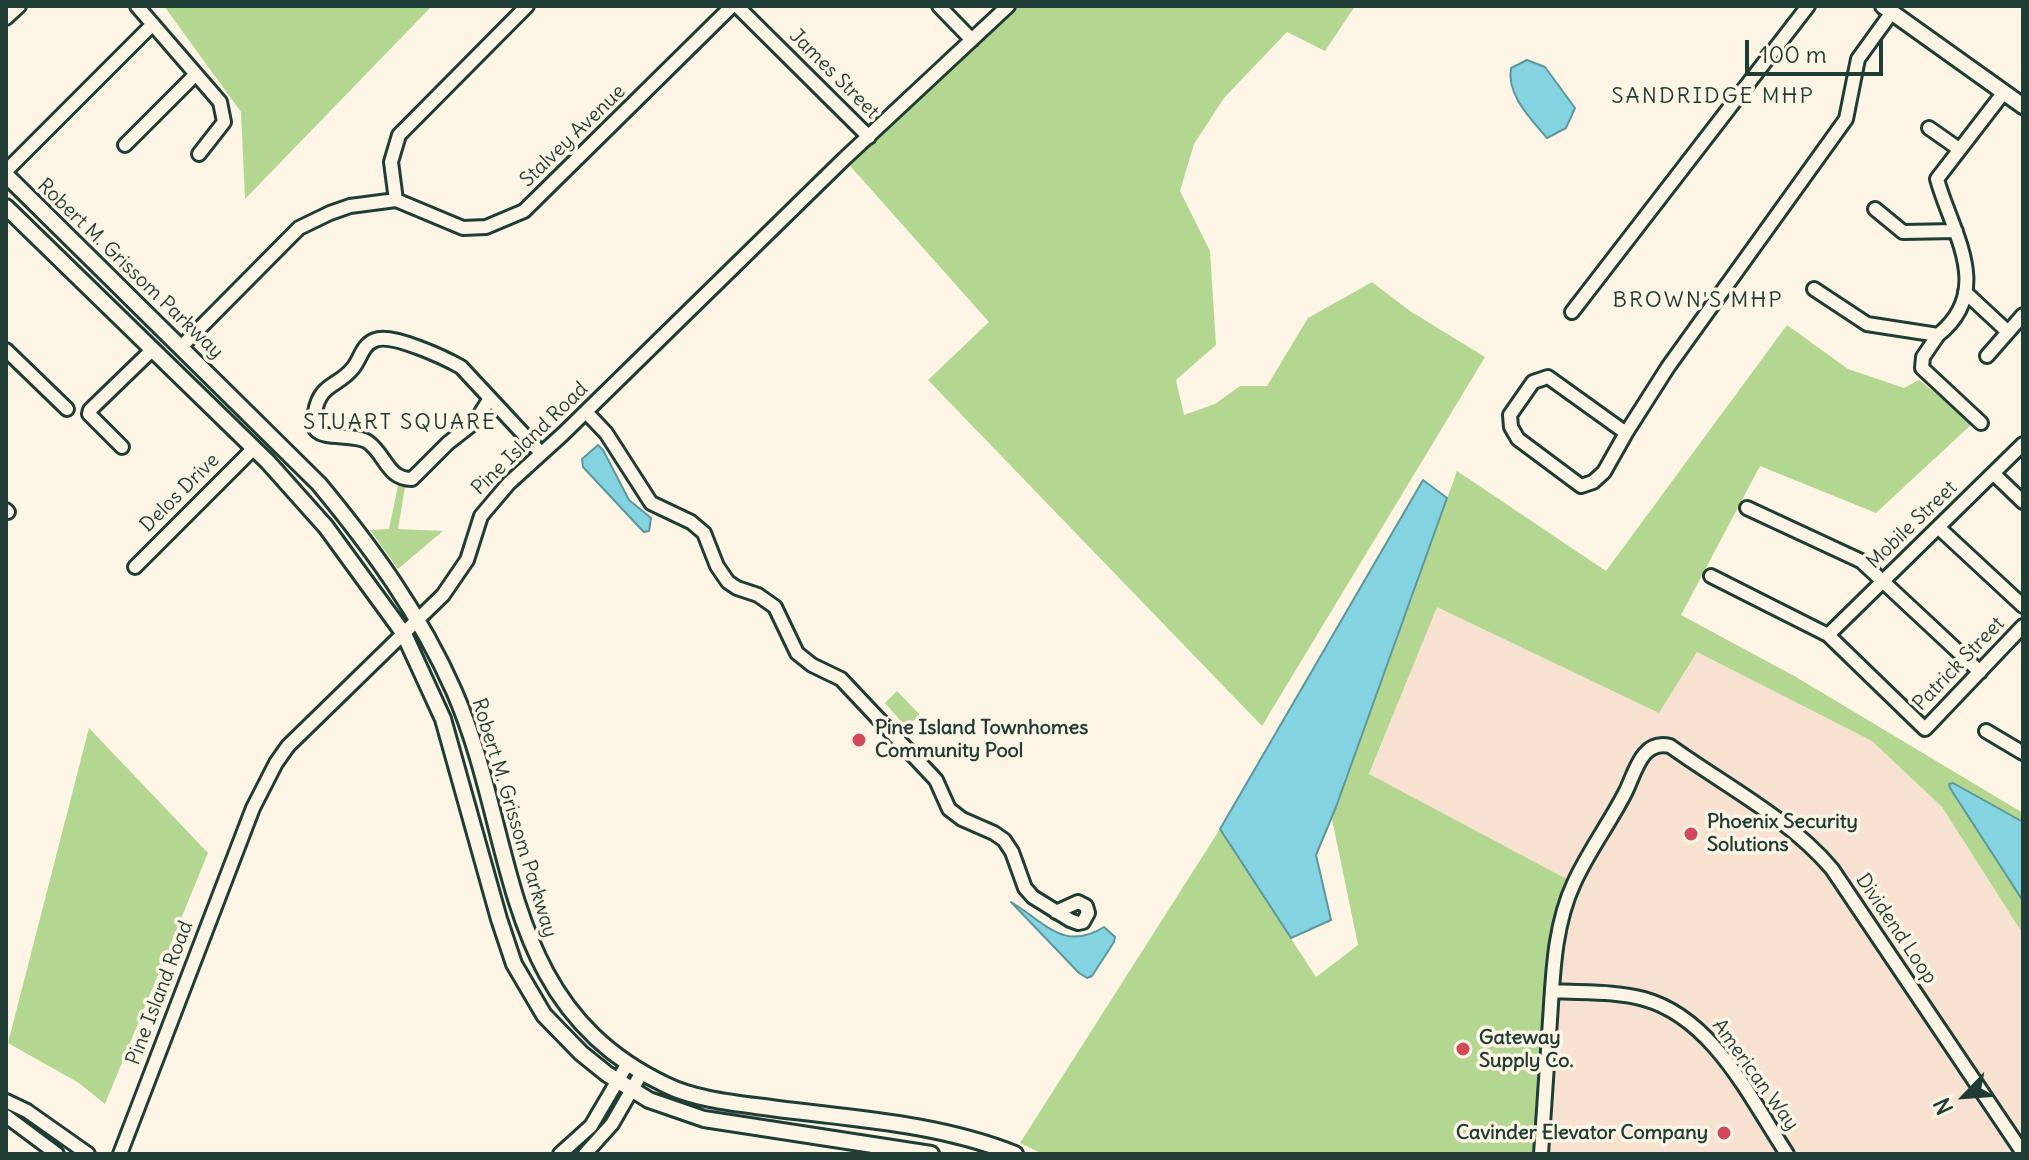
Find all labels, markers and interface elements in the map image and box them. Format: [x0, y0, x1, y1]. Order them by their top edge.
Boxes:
street label: James Street [784, 24, 884, 124]
scale bar [1749, 24, 1887, 74]
text: 100 m [1759, 39, 1827, 69]
street label: Stalvey Avenue [515, 80, 631, 192]
district label: SANDRIDGE MHP [1611, 84, 1815, 110]
street label: Robert M. Grissom Parkway [32, 174, 228, 364]
district label: BROWN'S MHP [1613, 288, 1783, 314]
street label: Pine Island Road [467, 377, 593, 501]
district label: STUART SQUARE [303, 410, 497, 436]
street label: Delos Drive [136, 449, 224, 537]
street label: Mobile Street [1862, 476, 1962, 574]
street label: Patrick Street [1908, 612, 2010, 716]
street label: Robert M. Grissom Parkway [466, 695, 562, 941]
place label: Pine Island Townhomes Community Pool [875, 716, 1088, 763]
marker: Pine Island Townhomes Community Pool [850, 731, 868, 749]
place label: Phoenix Security Solutions [1707, 810, 1858, 857]
marker: Phoenix Security Solutions [1682, 825, 1700, 843]
street label: Dividend Loop [1850, 869, 1942, 989]
street label: Pine Island Road [122, 918, 198, 1068]
street label: American Way [1707, 1015, 1803, 1135]
place label: Gateway Supply Co. [1479, 1026, 1574, 1073]
marker: Gateway Supply Co. [1454, 1040, 1472, 1058]
north arrow [1925, 1056, 2005, 1136]
text: N [1927, 1093, 1959, 1119]
place label: Cavinder Elevator Company [1456, 1121, 1708, 1145]
marker: Cavinder Elevator Company [1715, 1124, 1733, 1142]

